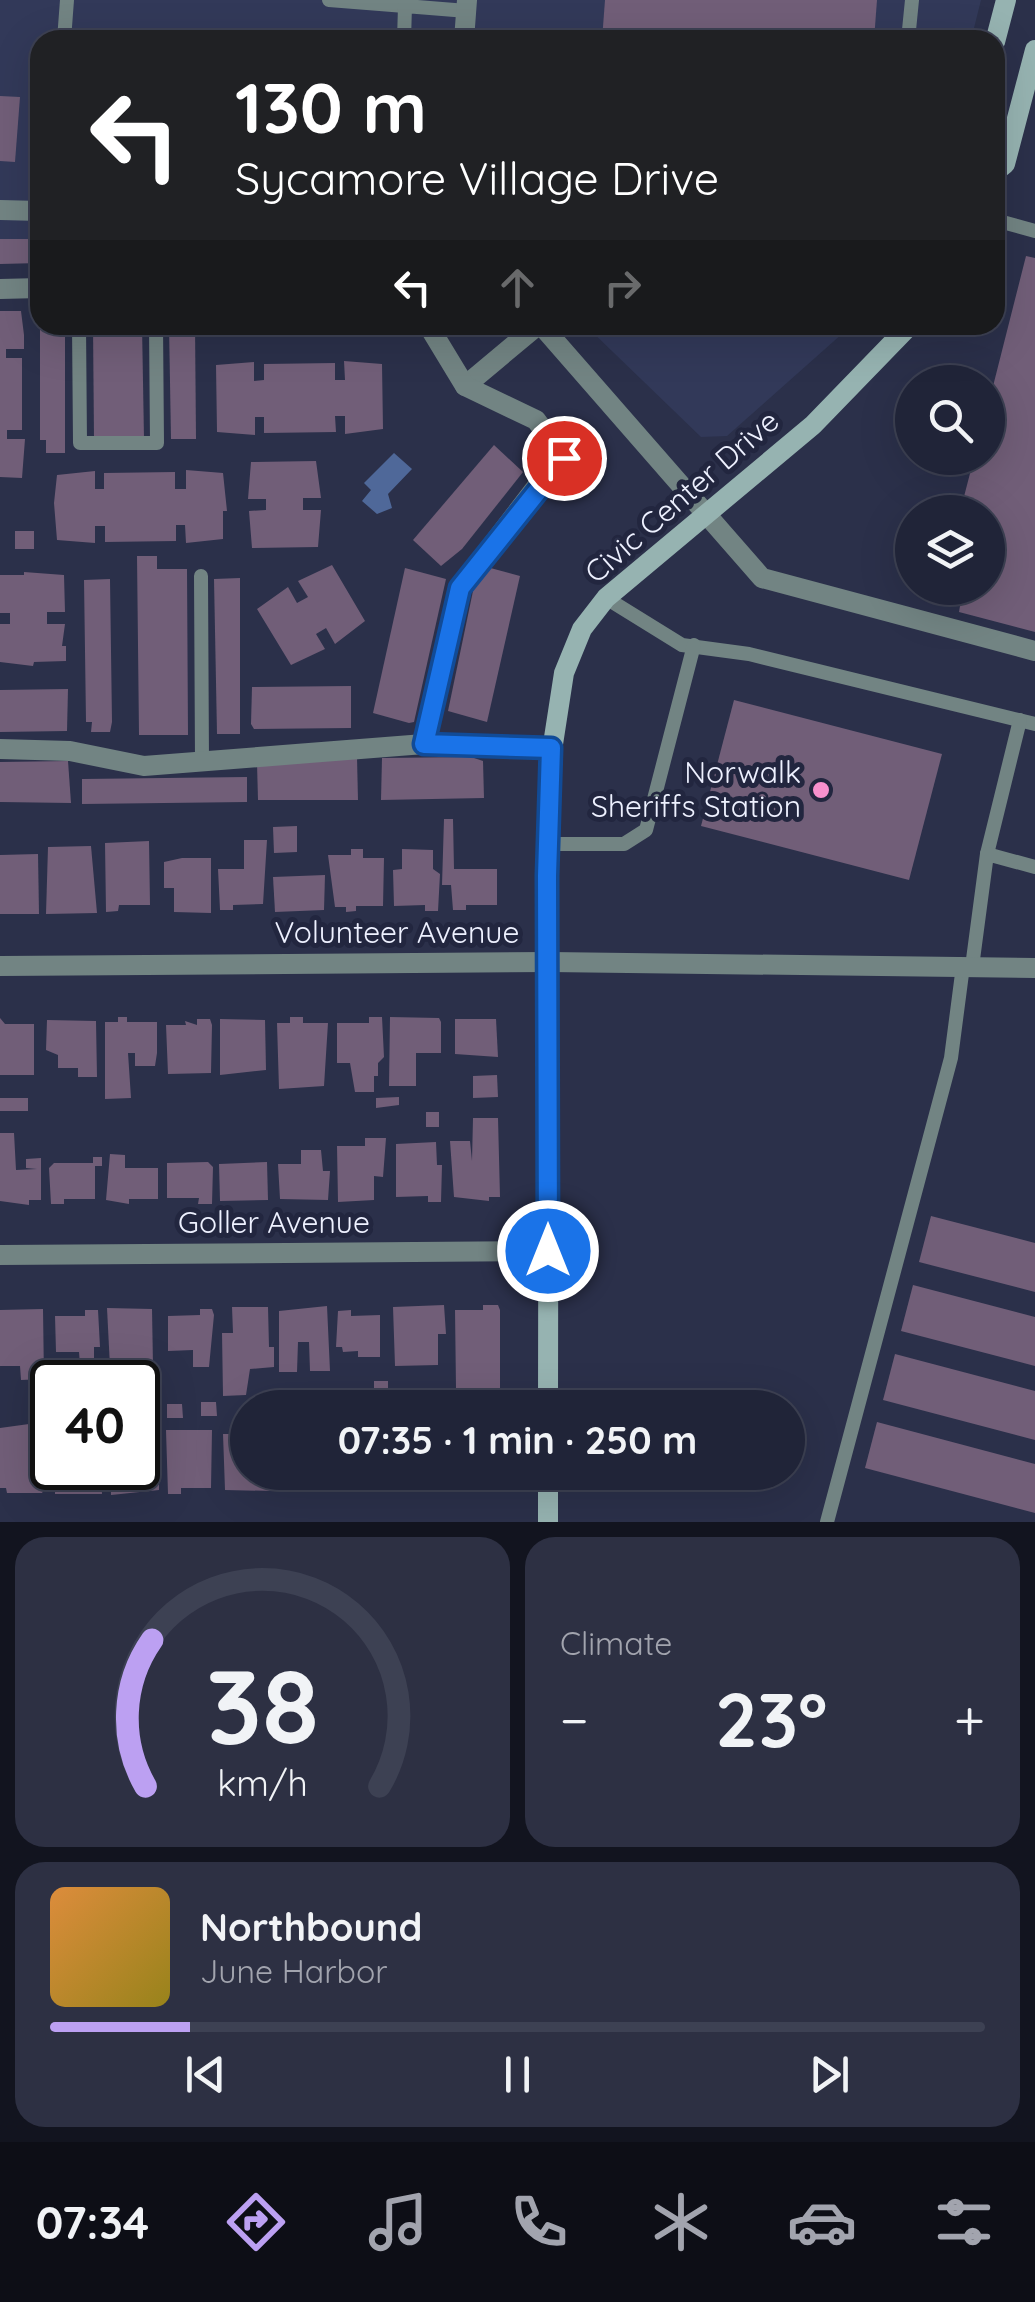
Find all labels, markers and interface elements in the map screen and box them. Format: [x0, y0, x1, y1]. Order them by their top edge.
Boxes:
text: 130 m [235, 63, 427, 151]
icon: left [70, 70, 200, 200]
text: Sycamore Village Drive [235, 150, 719, 206]
icon: left [385, 260, 440, 315]
icon: ahead [490, 260, 545, 315]
icon: right [595, 260, 650, 315]
map controls [895, 365, 1005, 605]
button: search [895, 365, 1005, 475]
street label: Civic Center Drive [576, 402, 786, 591]
pin [522, 416, 607, 501]
icon: arrive [537, 431, 592, 486]
button: layers [895, 495, 1005, 605]
place label: Norwalk Sheriffs Station [591, 753, 801, 825]
marker: Norwalk Sheriffs Station [810, 779, 832, 801]
street label: Volunteer Avenue [275, 913, 519, 951]
position arrow [496, 1199, 600, 1303]
street label: Goller Avenue [178, 1203, 370, 1241]
speed limit sign: 40 [30, 1360, 160, 1490]
text: 07:35 · 1 min · 250 m [338, 1416, 697, 1464]
text: Climate [560, 1623, 672, 1663]
text: 38 [206, 1640, 319, 1770]
text: 23° [715, 1672, 828, 1766]
text: − [560, 1685, 589, 1754]
text: + [954, 1685, 985, 1754]
text: km/h [217, 1760, 308, 1805]
text: Northbound [200, 1903, 422, 1951]
text: June Harbor [200, 1951, 388, 1991]
icon: previous [178, 2047, 233, 2102]
icon: pause [490, 2047, 545, 2102]
icon: next [802, 2047, 857, 2102]
icon: directions [221, 2187, 291, 2257]
icon: music [363, 2187, 433, 2257]
icon: phone [504, 2187, 574, 2257]
icon: climate [646, 2187, 716, 2257]
icon: car [787, 2187, 857, 2257]
icon: filters [929, 2187, 999, 2257]
text: 07:34 [36, 2194, 149, 2250]

